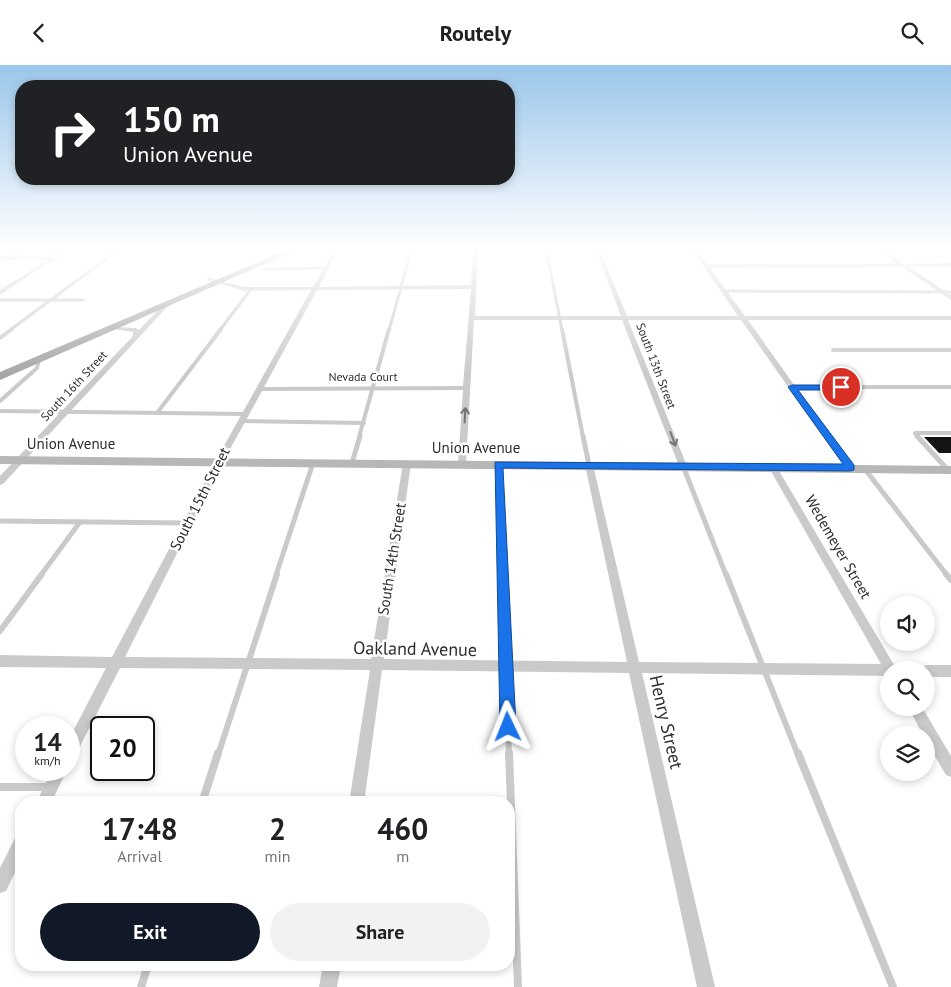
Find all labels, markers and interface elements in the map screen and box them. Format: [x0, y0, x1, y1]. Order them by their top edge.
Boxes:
icon: back [25, 19, 53, 47]
text: Routely [440, 19, 511, 47]
icon: search [898, 19, 926, 47]
text: 150 m [123, 96, 220, 142]
icon: right [40, 100, 105, 165]
text: Union Avenue [123, 140, 253, 168]
street label: South 13th Street [633, 321, 680, 411]
street label: South 16th Street [37, 347, 110, 424]
pin [820, 366, 862, 408]
street label: Nevada Court [328, 369, 398, 384]
icon: arrive [827, 373, 855, 401]
one-way arrow [461, 407, 470, 423]
one-way arrow [669, 432, 678, 447]
street label: Union Avenue [27, 434, 115, 453]
street label: Union Avenue [432, 438, 520, 457]
street label: South 15th Street [165, 444, 234, 554]
street label: Wedemeyer Street [801, 492, 876, 602]
street label: South 14th Street [373, 501, 410, 616]
map controls [880, 596, 935, 781]
button: sound [880, 596, 935, 651]
street label: Oakland Avenue [353, 636, 477, 661]
button: search [880, 661, 935, 716]
street label: Henry Street [645, 673, 688, 771]
position arrow [481, 700, 533, 752]
speed limit sign: 20 [90, 716, 155, 781]
text: 14 [33, 726, 62, 758]
button: layers [880, 726, 935, 781]
text: km/h [34, 753, 61, 768]
text: 17:48 [102, 809, 178, 848]
text: 2 [269, 809, 286, 848]
text: 460 [377, 809, 428, 848]
text: Arrival [117, 846, 162, 866]
text: min [265, 846, 291, 866]
text: m [396, 846, 409, 866]
button: Exit [40, 903, 260, 961]
button: Share [270, 903, 490, 961]

